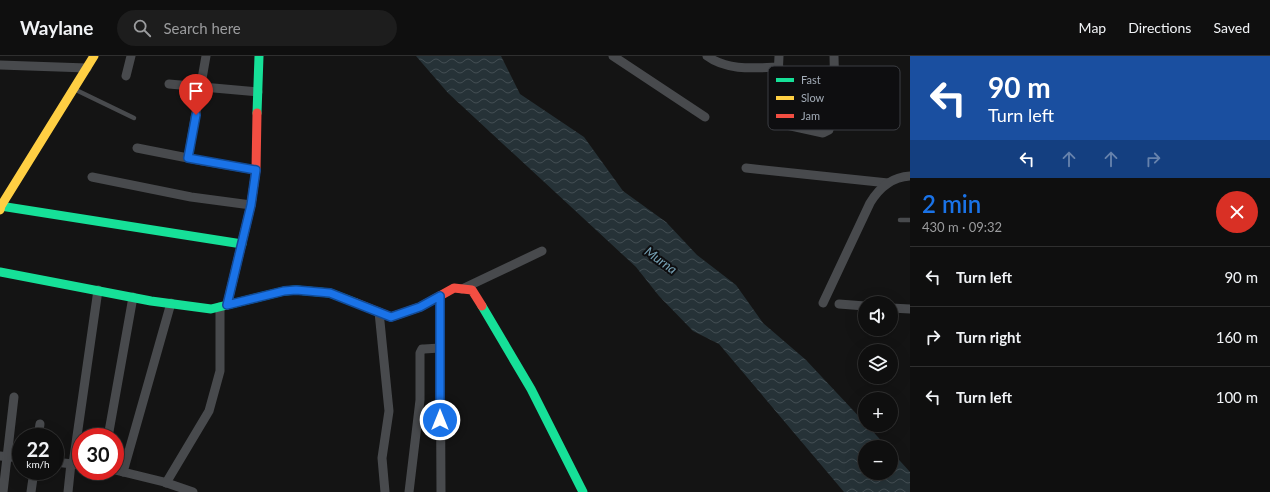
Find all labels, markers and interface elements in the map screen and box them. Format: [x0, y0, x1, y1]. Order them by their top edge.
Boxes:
search box [117, 10, 397, 46]
text: Waylane [20, 16, 93, 39]
icon: search [131, 17, 153, 39]
text: Search here [163, 19, 241, 37]
text: Map [1079, 19, 1106, 36]
text: Directions [1128, 19, 1191, 36]
text: Saved [1213, 19, 1250, 36]
legend [768, 66, 900, 130]
text: 90 m [988, 70, 1051, 104]
icon: left [922, 72, 974, 124]
text: Fast [801, 73, 821, 86]
pin [179, 74, 213, 115]
icon: arrive [185, 80, 207, 102]
text: Slow [801, 91, 825, 104]
text: Turn left [988, 104, 1054, 126]
text: Jam [801, 109, 820, 122]
icon: left [1016, 148, 1038, 170]
icon: ahead [1058, 148, 1080, 170]
icon: ahead [1100, 148, 1122, 170]
icon: right [1142, 148, 1164, 170]
text: 2 min [922, 189, 981, 218]
button: close [1216, 191, 1258, 233]
text: 430 m · 09:32 [922, 219, 1002, 235]
water label: Murna [642, 243, 681, 277]
icon: left [922, 266, 944, 288]
text: Turn left [956, 268, 1012, 286]
text: 90 m [1224, 268, 1258, 286]
map controls [858, 296, 898, 480]
button: sound [858, 296, 898, 336]
icon: right [922, 326, 944, 348]
text: Turn right [956, 328, 1021, 346]
text: 160 m [1216, 328, 1258, 346]
button: layers [858, 344, 898, 384]
icon: left [922, 386, 944, 408]
text: Turn left [956, 388, 1012, 406]
text: 100 m [1216, 388, 1258, 406]
button: + [858, 392, 898, 432]
position arrow [419, 399, 461, 441]
speed limit sign: 30 [72, 428, 124, 480]
text: 22 [26, 437, 50, 461]
button: − [858, 440, 898, 480]
text: km/h [26, 458, 50, 470]

